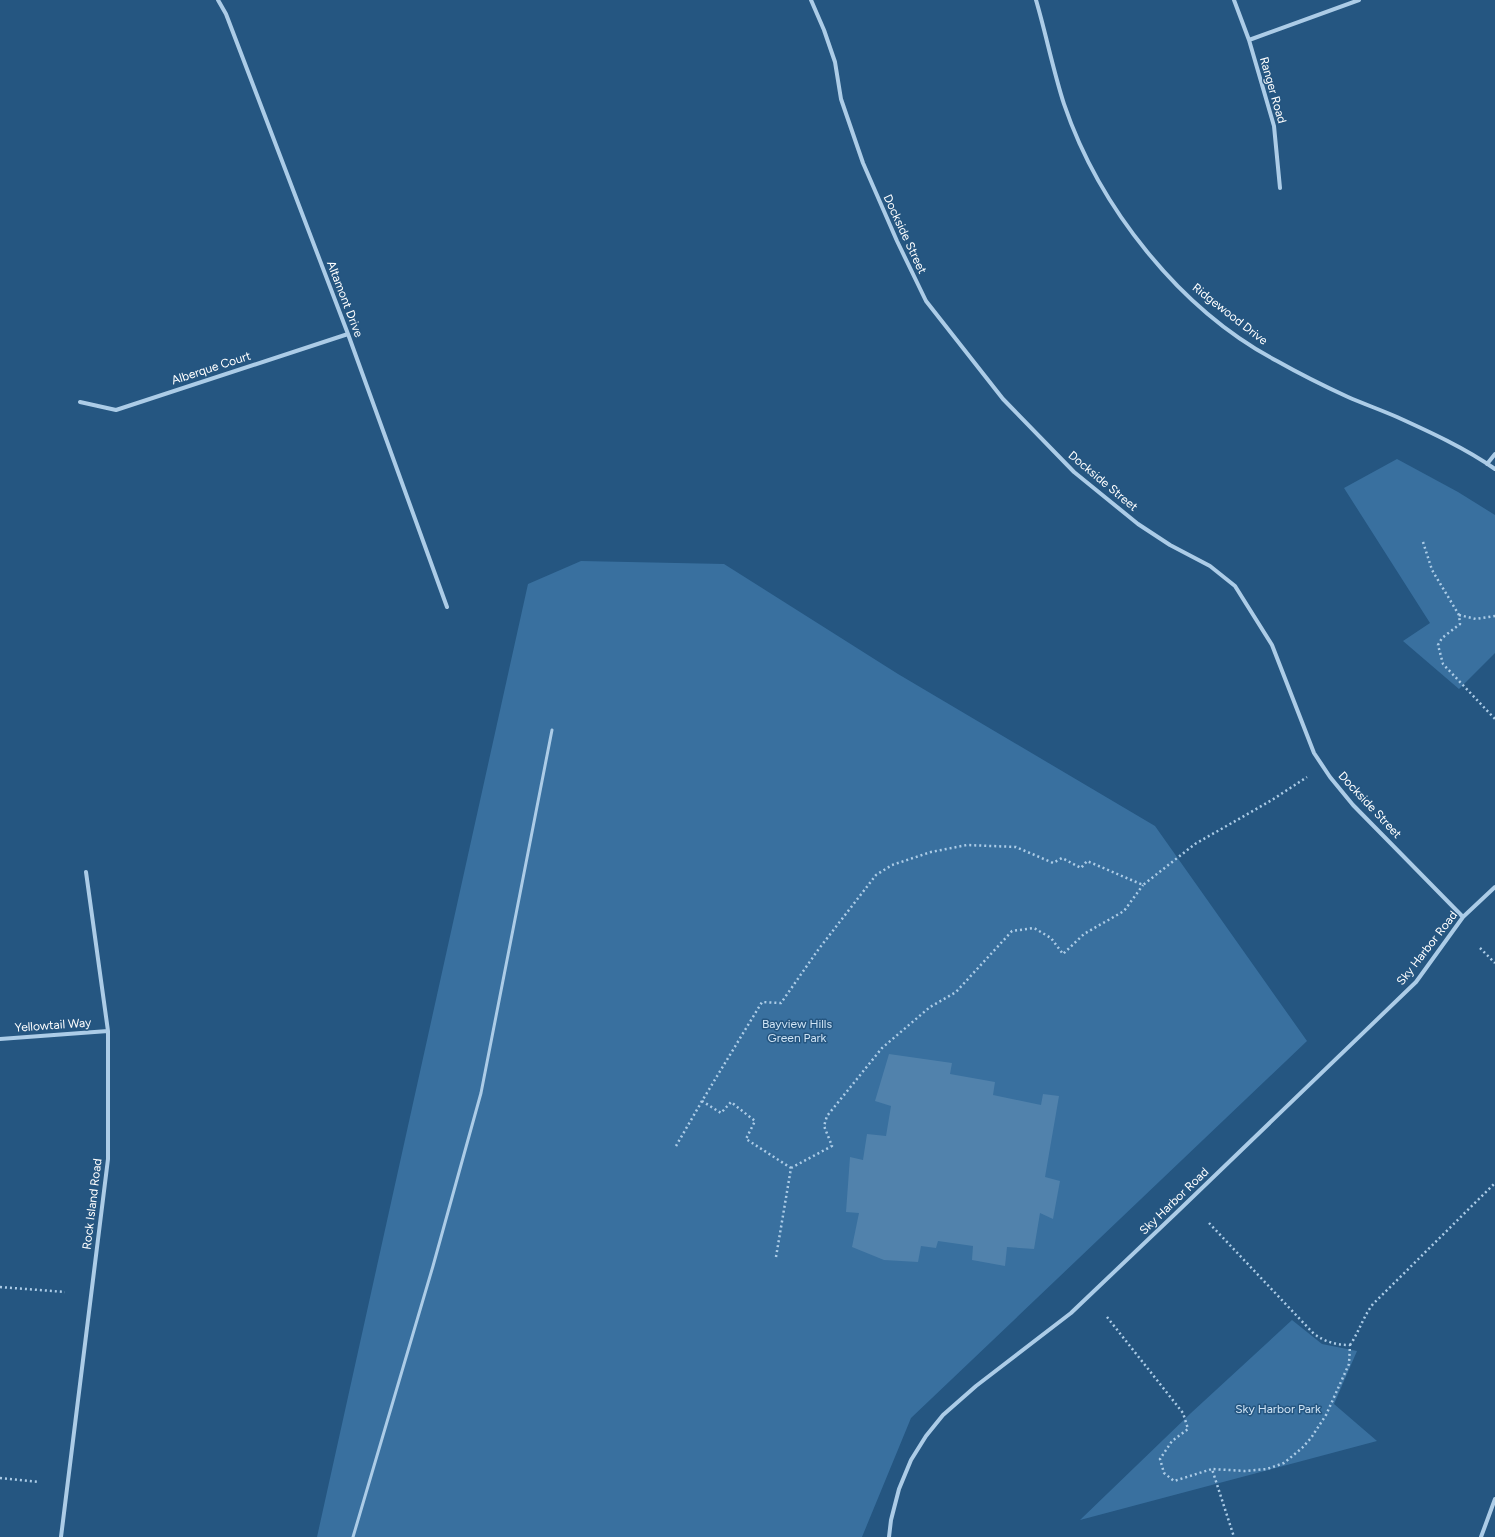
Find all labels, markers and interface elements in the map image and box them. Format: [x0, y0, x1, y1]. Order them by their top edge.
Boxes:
street label: Ranger Road [1257, 55, 1289, 125]
street label: Dockside Street [880, 192, 930, 276]
street label: Altamont Drive [324, 259, 366, 340]
street label: Ridgewood Drive [1190, 280, 1271, 348]
street label: Alberque Court [170, 348, 253, 387]
street label: Dockside Street [1066, 448, 1141, 514]
street label: Dockside Street [1336, 769, 1405, 842]
street label: Sky Harbor Road [1394, 908, 1460, 988]
street label: Yellowtail Way [14, 1015, 93, 1035]
park label: Bayview Hills Green Park [762, 1017, 832, 1045]
street label: Rock Island Road [79, 1158, 105, 1250]
street label: Sky Harbor Road [1137, 1165, 1211, 1237]
park label: Sky Harbor Park [1235, 1402, 1321, 1416]

